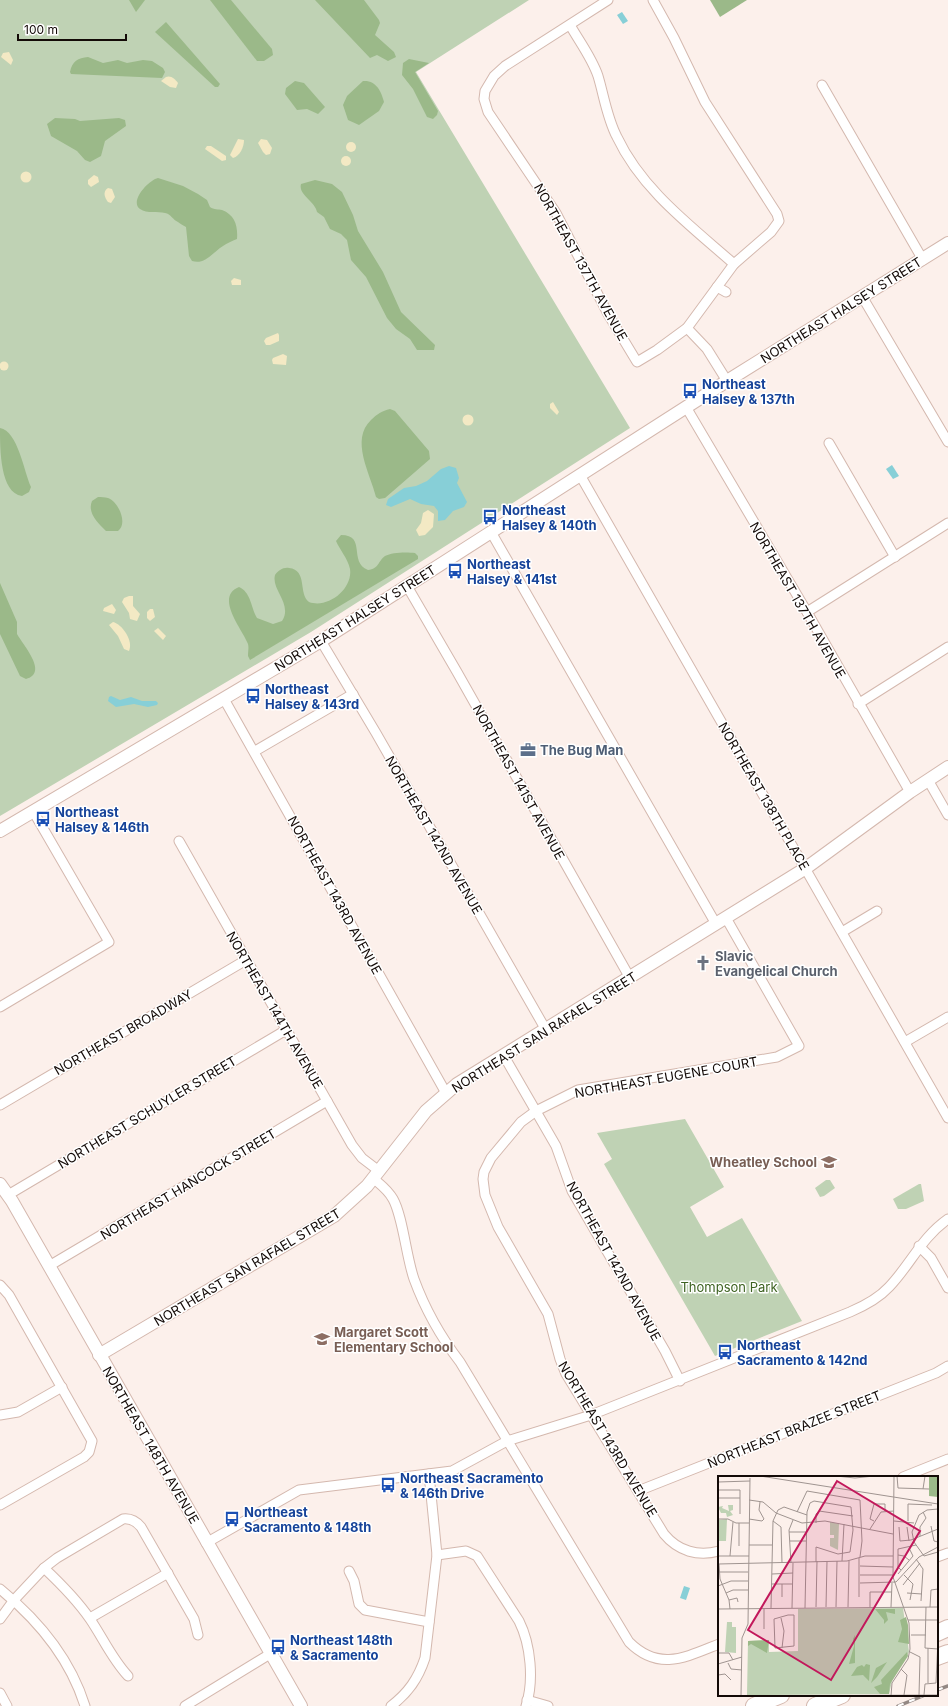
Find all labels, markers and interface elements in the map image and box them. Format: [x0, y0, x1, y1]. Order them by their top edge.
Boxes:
scale bar [18, 16, 126, 42]
text: 100 m [24, 22, 58, 37]
street label: NORTHEAST 137TH AVENUE [531, 180, 631, 344]
street label: NORTHEAST HALSEY STREET [757, 254, 925, 366]
place label: Northeast Halsey & 137th [702, 376, 795, 407]
bus stop icon: Northeast Halsey & 137th [681, 382, 699, 400]
place label: Northeast Halsey & 140th [502, 502, 597, 533]
bus stop icon: Northeast Halsey & 140th [481, 508, 499, 526]
street label: NORTHEAST 137TH AVENUE [747, 519, 849, 681]
place label: Northeast Halsey & 141st [467, 556, 557, 587]
street label: NORTHEAST HALSEY STREET [271, 562, 439, 674]
bus stop icon: Northeast Halsey & 141st [446, 562, 464, 580]
place label: Northeast Halsey & 143rd [265, 681, 359, 712]
bus stop icon: Northeast Halsey & 143rd [244, 687, 262, 705]
street label: NORTHEAST 141ST AVENUE [470, 702, 568, 862]
street label: NORTHEAST 138TH PLACE [715, 719, 813, 873]
office icon: The Bug Man [519, 741, 537, 759]
place label: The Bug Man [540, 742, 623, 758]
street label: NORTHEAST 142ND AVENUE [382, 753, 486, 917]
place label: Northeast Halsey & 146th [55, 804, 149, 835]
bus stop icon: Northeast Halsey & 146th [34, 810, 52, 828]
street label: NORTHEAST 143RD AVENUE [285, 813, 385, 977]
street label: NORTHEAST 144TH AVENUE [223, 928, 327, 1092]
place label: Slavic Evangelical Church [715, 948, 838, 979]
church icon: Slavic Evangelical Church [694, 954, 712, 972]
street label: NORTHEAST SAN RAFAEL STREET [449, 968, 639, 1096]
street label: NORTHEAST BROADWAY [51, 986, 195, 1078]
street label: NORTHEAST SCHUYLER STREET [55, 1052, 239, 1172]
street label: NORTHEAST EUGENE COURT [573, 1053, 759, 1101]
street label: NORTHEAST HANCOCK STREET [97, 1125, 279, 1243]
school or university icon: Wheatley School [820, 1153, 838, 1171]
place label: Wheatley School [710, 1154, 817, 1170]
street label: NORTHEAST 142ND AVENUE [563, 1178, 665, 1344]
street label: NORTHEAST SAN RAFAEL STREET [151, 1205, 343, 1329]
park label: Thompson Park [680, 1279, 778, 1295]
place label: Margaret Scott Elementary School [334, 1324, 453, 1355]
school or university icon: Margaret Scott Elementary School [313, 1330, 331, 1348]
place label: Northeast Sacramento & 142nd [737, 1337, 867, 1368]
bus stop icon: Northeast Sacramento & 142nd [716, 1343, 734, 1361]
street label: NORTHEAST 143RD AVENUE [555, 1358, 661, 1520]
street label: NORTHEAST 148TH AVENUE [99, 1364, 203, 1526]
street label: NORTHEAST BRAZEE STREET [705, 1387, 883, 1471]
place label: Northeast Sacramento & 146th Drive [400, 1470, 544, 1501]
bus stop icon: Northeast Sacramento & 146th Drive [379, 1476, 397, 1494]
inset map [718, 1476, 938, 1696]
place label: Northeast Sacramento & 148th [244, 1504, 371, 1535]
bus stop icon: Northeast Sacramento & 148th [223, 1510, 241, 1528]
place label: Northeast 148th & Sacramento [290, 1632, 393, 1663]
bus stop icon: Northeast 148th & Sacramento [269, 1638, 287, 1656]

